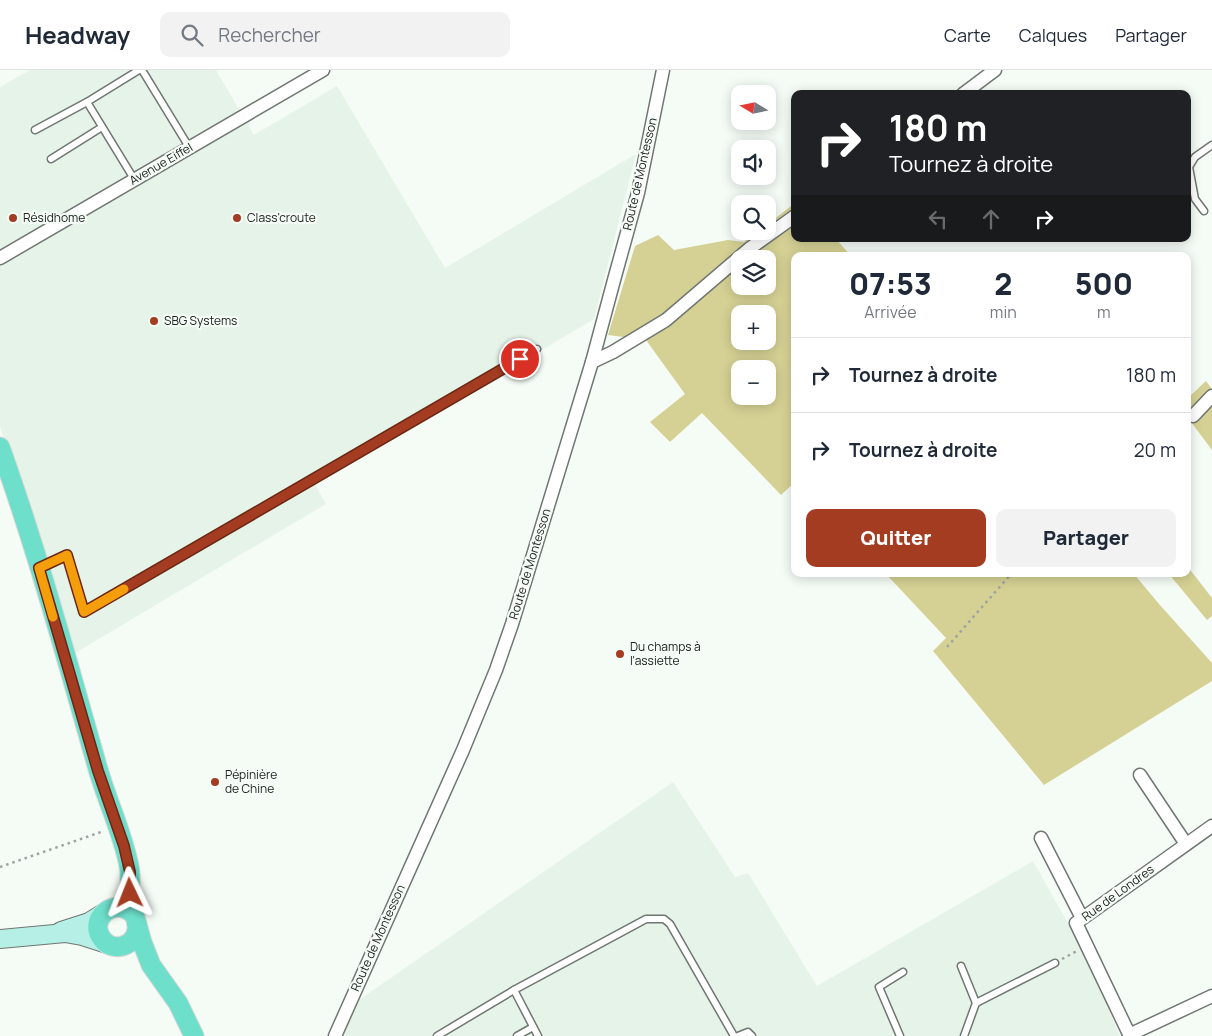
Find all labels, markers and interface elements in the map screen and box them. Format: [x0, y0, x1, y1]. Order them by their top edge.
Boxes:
search box [160, 12, 510, 57]
text: Headway [25, 18, 130, 51]
icon: search [178, 21, 206, 49]
text: Rechercher [218, 22, 321, 48]
text: Carte [944, 23, 991, 47]
text: Calques [1019, 23, 1087, 47]
text: Partager [1115, 23, 1187, 47]
north arrow [731, 85, 776, 130]
map controls [731, 85, 776, 405]
text: 180 m [889, 104, 987, 152]
icon: right [806, 110, 871, 175]
street label: Route de Montesson [618, 116, 661, 232]
street label: Avenue Eiffel [126, 139, 196, 189]
button: sound [731, 140, 776, 185]
text: Tournez à droite [889, 149, 1053, 179]
button: search [731, 195, 776, 240]
icon: left [924, 205, 952, 233]
icon: ahead [977, 205, 1005, 233]
icon: right [1030, 205, 1058, 233]
place label: Résidhome [23, 209, 85, 226]
place label: Class'croute [247, 209, 316, 226]
marker: Résidhome [7, 212, 19, 224]
marker: Class'croute [231, 212, 243, 224]
button: layers [731, 250, 776, 295]
text: 07:53 [849, 263, 932, 304]
text: 2 [994, 263, 1012, 304]
text: 500 [1075, 263, 1133, 304]
text: Arrivée [864, 301, 917, 323]
text: min [990, 301, 1017, 323]
text: m [1097, 301, 1111, 323]
button: + [731, 305, 776, 350]
place label: SBG Systems [164, 312, 237, 329]
marker: SBG Systems [148, 315, 160, 327]
pin [499, 338, 541, 380]
icon: arrive [506, 345, 534, 373]
button: − [731, 360, 776, 405]
icon: right [806, 361, 834, 389]
text: Tournez à droite [849, 362, 997, 388]
text: 180 m [1126, 362, 1176, 388]
icon: right [806, 436, 834, 464]
text: Tournez à droite [849, 437, 997, 463]
text: 20 m [1134, 437, 1176, 463]
street label: Route de Montesson [505, 506, 554, 621]
button: Quitter [806, 509, 986, 567]
button: Partager [996, 509, 1176, 567]
place label: Du champs à l'assiette [630, 638, 701, 669]
marker: Du champs à l'assiette [614, 648, 626, 660]
place label: Pépinière de Chine [225, 766, 277, 797]
marker: Pépinière de Chine [209, 776, 221, 788]
street label: Rue de Londres [1078, 861, 1157, 925]
position arrow [103, 866, 155, 918]
street label: Route de Montesson [346, 882, 409, 994]

